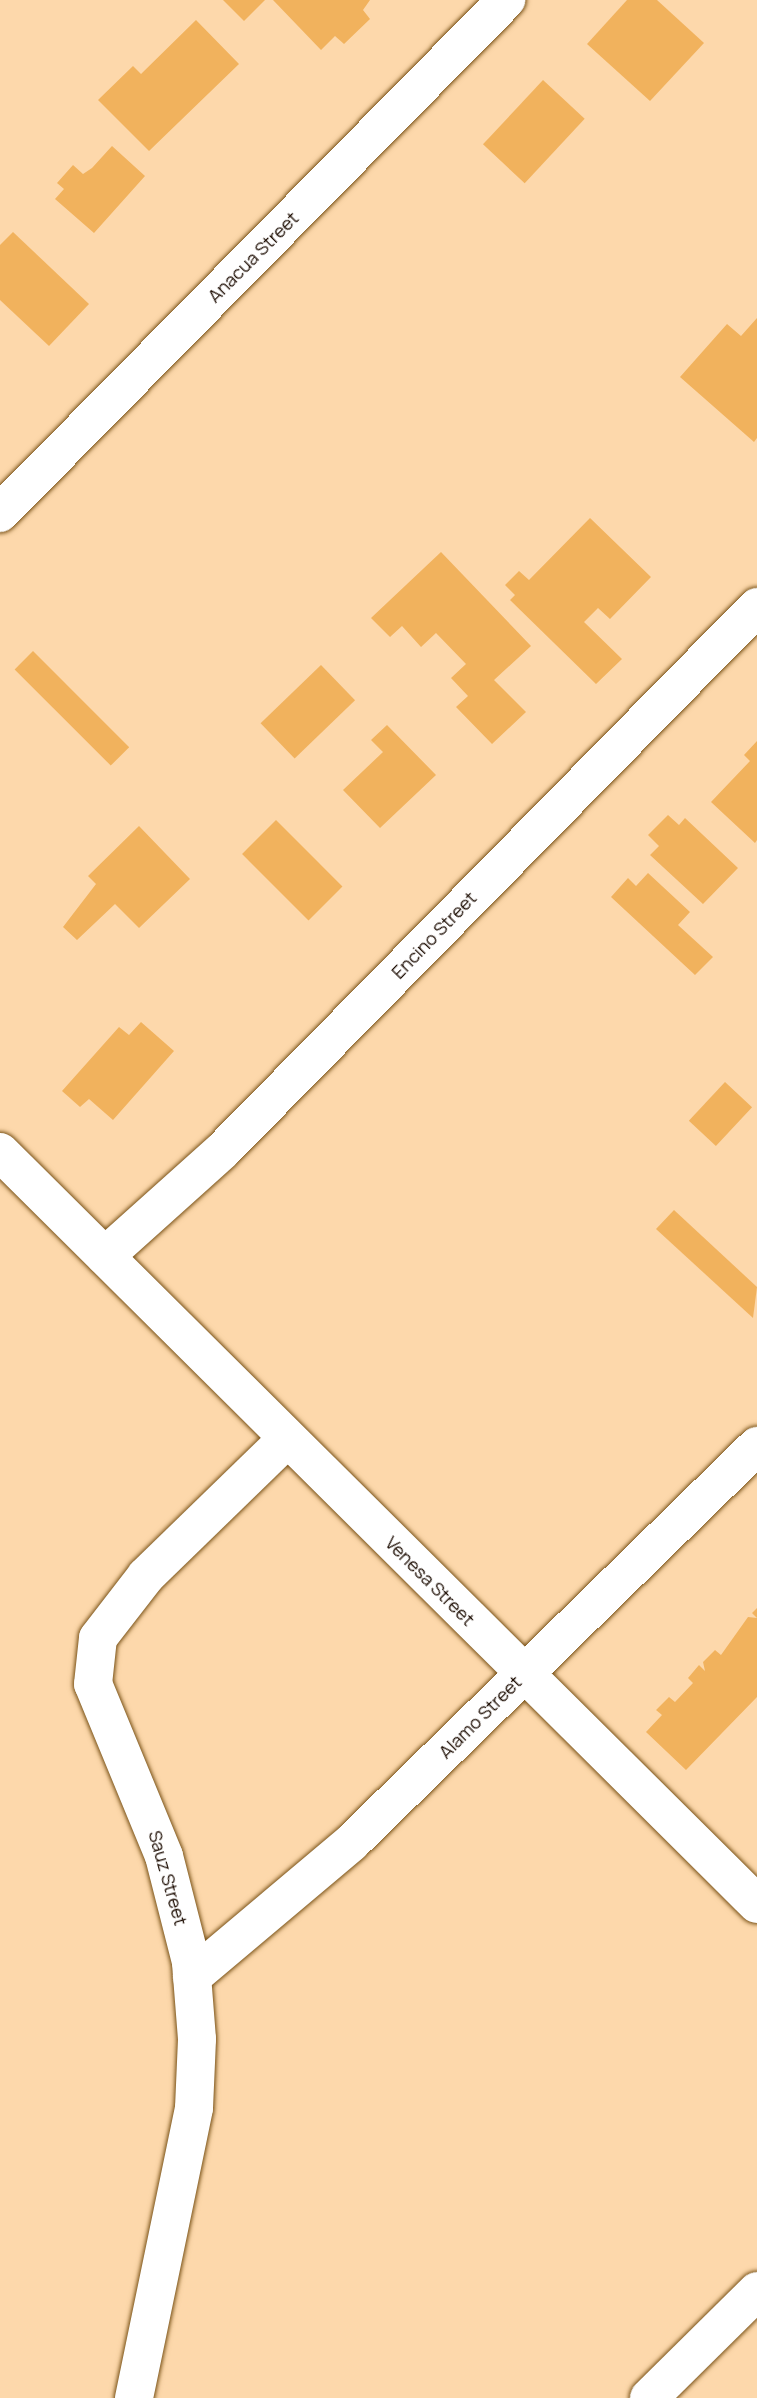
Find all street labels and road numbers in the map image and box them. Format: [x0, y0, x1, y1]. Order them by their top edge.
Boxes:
street label: Anacua Street [203, 207, 303, 307]
street label: Encino Street [387, 887, 481, 983]
street label: Venesa Street [381, 1532, 479, 1630]
street label: Alamo Street [434, 1671, 526, 1763]
street label: Sauz Street [144, 1828, 192, 1928]

